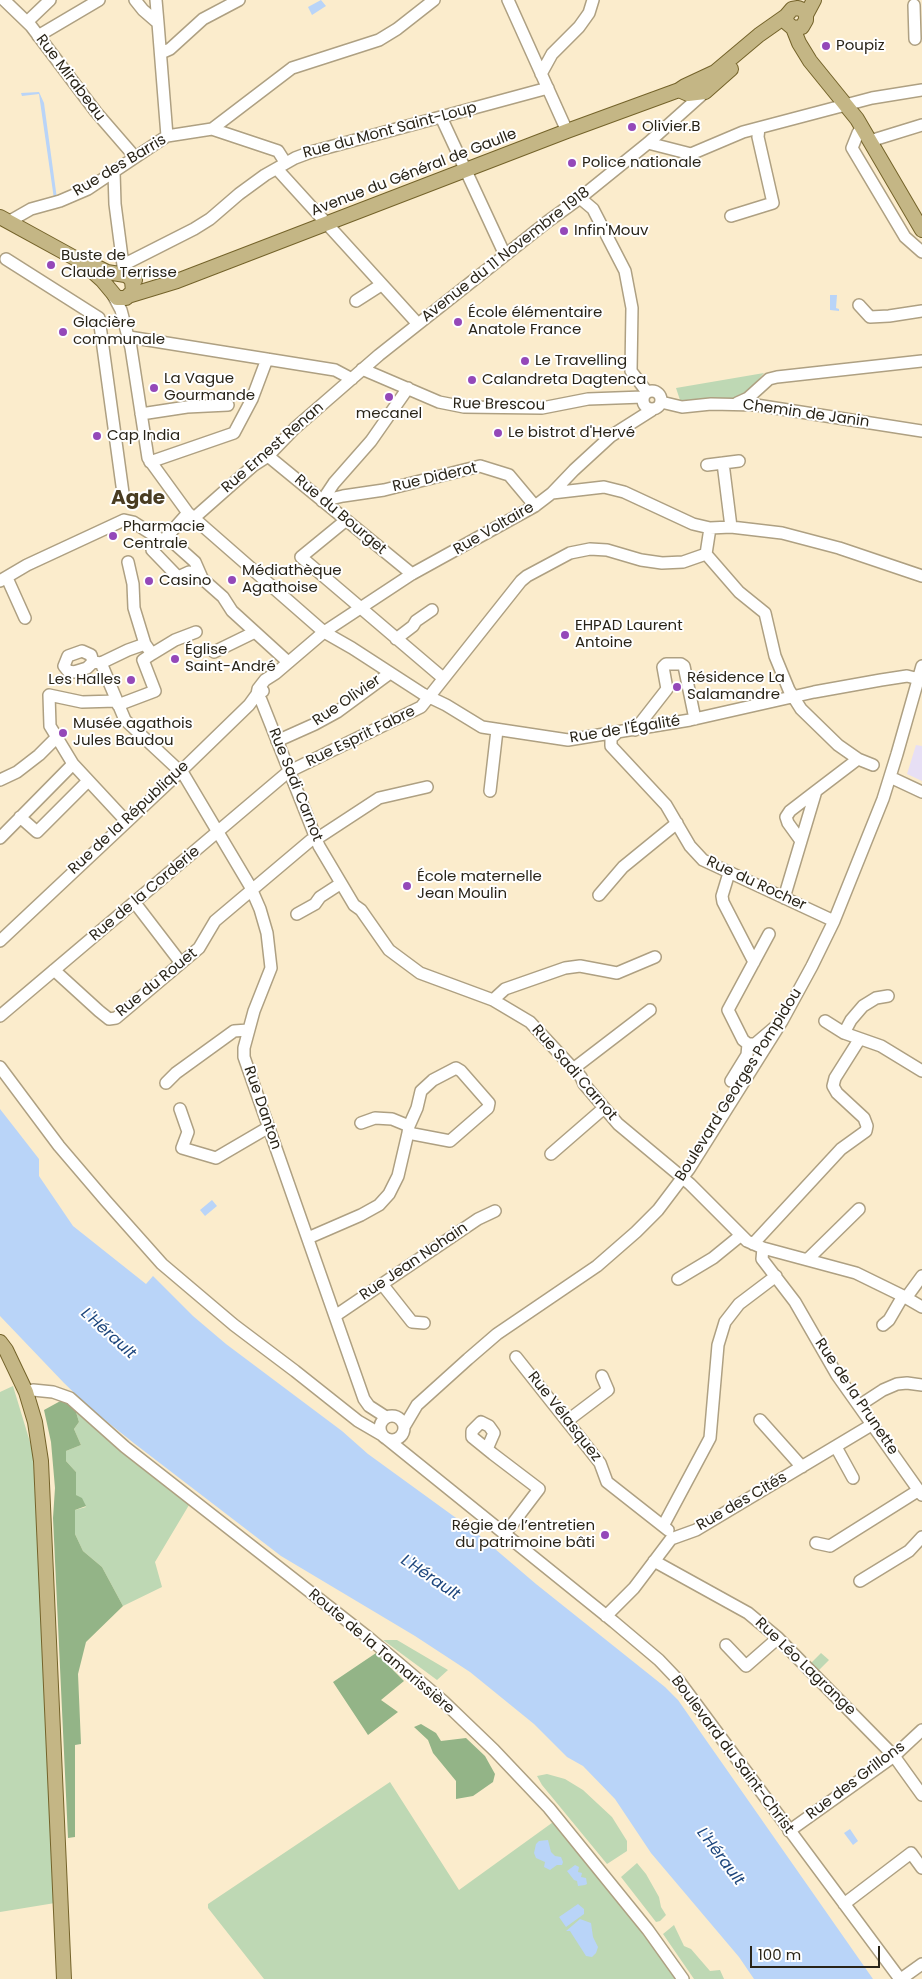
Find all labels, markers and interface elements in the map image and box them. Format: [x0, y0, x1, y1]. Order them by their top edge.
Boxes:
street label: Rue Mirabeau [32, 31, 108, 125]
place label: Poupiz [836, 37, 885, 55]
marker: Poupiz [820, 40, 832, 52]
street label: Rue du Mont Saint-Loup [301, 99, 479, 163]
place label: Olivier.B [642, 118, 701, 136]
marker: Olivier.B [626, 121, 638, 133]
street label: Avenue du Général de Gaulle [309, 125, 519, 221]
street label: Rue des Barris [70, 131, 170, 201]
place label: Police nationale [582, 154, 701, 172]
marker: Police nationale [566, 157, 578, 169]
street label: Avenue du 11 Novembre 1918 [418, 184, 594, 326]
place label: Infin'Mouv [574, 222, 648, 240]
marker: Infin'Mouv [558, 225, 570, 237]
place label: Buste de Claude Terrisse [61, 247, 177, 282]
marker: Buste de Claude Terrisse [45, 259, 57, 271]
place label: École élémentaire Anatole France [468, 304, 602, 339]
place label: Glacière communale [73, 314, 165, 349]
marker: École élémentaire Anatole France [452, 316, 464, 328]
marker: Glacière communale [57, 326, 69, 338]
place label: Le Travelling [535, 352, 627, 370]
marker: Le Travelling [519, 355, 531, 367]
place label: La Vague Gourmande [164, 370, 255, 405]
place label: Calandreta Dagtenca [482, 371, 646, 389]
marker: Calandreta Dagtenca [466, 374, 478, 386]
marker: La Vague Gourmande [148, 382, 160, 394]
marker: mecanel [383, 391, 395, 403]
street label: Rue Brescou [453, 395, 545, 415]
street label: Chemin de Janin [742, 396, 870, 432]
street label: Rue Ernest Renan [218, 399, 328, 497]
place label: mecanel [356, 405, 422, 423]
place label: Le bistrot d'Hervé [508, 424, 635, 442]
place label: Cap India [107, 427, 180, 445]
marker: Le bistrot d'Hervé [492, 427, 504, 439]
marker: Cap India [91, 430, 103, 442]
street label: Rue Diderot [391, 460, 479, 496]
street label: Rue du Bourget [290, 471, 390, 559]
district label: Agde [111, 487, 165, 511]
street label: Rue Voltaire [451, 499, 537, 559]
place label: Pharmacie Centrale [123, 518, 205, 553]
marker: Pharmacie Centrale [107, 530, 119, 542]
place label: Médiathèque Agathoise [242, 562, 342, 597]
place label: Casino [159, 572, 211, 590]
marker: Médiathèque Agathoise [226, 574, 238, 586]
marker: Casino [143, 575, 155, 587]
place label: EHPAD Laurent Antoine [575, 617, 683, 652]
marker: EHPAD Laurent Antoine [559, 629, 571, 641]
place label: Église Saint-André [185, 641, 276, 676]
marker: Église Saint-André [169, 653, 181, 665]
place label: Résidence La Salamandre [687, 669, 785, 704]
place label: Les Halles [48, 671, 121, 689]
street label: Rue Olivier [310, 672, 384, 730]
marker: Les Halles [125, 674, 137, 686]
marker: Résidence La Salamandre [671, 681, 683, 693]
street label: Rue Esprit Fabre [303, 703, 419, 771]
street label: Rue de l'Égalité [568, 712, 682, 748]
place label: Musée agathois Jules Baudou [73, 715, 193, 750]
street label: Rue Sadi Carnot [264, 726, 326, 844]
marker: Musée agathois Jules Baudou [57, 727, 69, 739]
street label: Rue de la République [65, 758, 193, 878]
street label: Rue de la Corderie [86, 843, 204, 945]
street label: Rue du Rocher [703, 853, 809, 915]
place label: École maternelle Jean Moulin [417, 868, 542, 903]
marker: École maternelle Jean Moulin [401, 880, 413, 892]
street label: Rue du Rouet [113, 945, 201, 1021]
street label: Boulevard Georges Pompidou [672, 985, 806, 1185]
street label: Rue Sadi Carnot [528, 1022, 620, 1124]
street label: Rue Danton [239, 1064, 285, 1152]
street label: Rue Jean Nohain [357, 1219, 471, 1305]
water label: L'Hérault [77, 1304, 139, 1364]
street label: Rue de la Prunette [810, 1335, 902, 1459]
street label: Rue Vélasquez [523, 1369, 605, 1465]
street label: Rue des Cités [694, 1469, 790, 1535]
place label: Régie de l’entretien du patrimoine bâti [452, 1517, 595, 1552]
marker: Régie de l’entretien du patrimoine bâti [599, 1529, 611, 1541]
water label: L'Hérault [397, 1551, 463, 1605]
street label: Route de la Tamarissière [304, 1586, 458, 1718]
street label: Rue Léo Lagrange [751, 1614, 859, 1720]
street label: Boulevard du Saint-Christ [667, 1672, 797, 1838]
street label: Rue des Grillons [803, 1738, 909, 1824]
water label: L'Hérault [692, 1824, 748, 1890]
scale bar [752, 1936, 882, 1968]
text: 100 m [758, 1944, 801, 1965]

